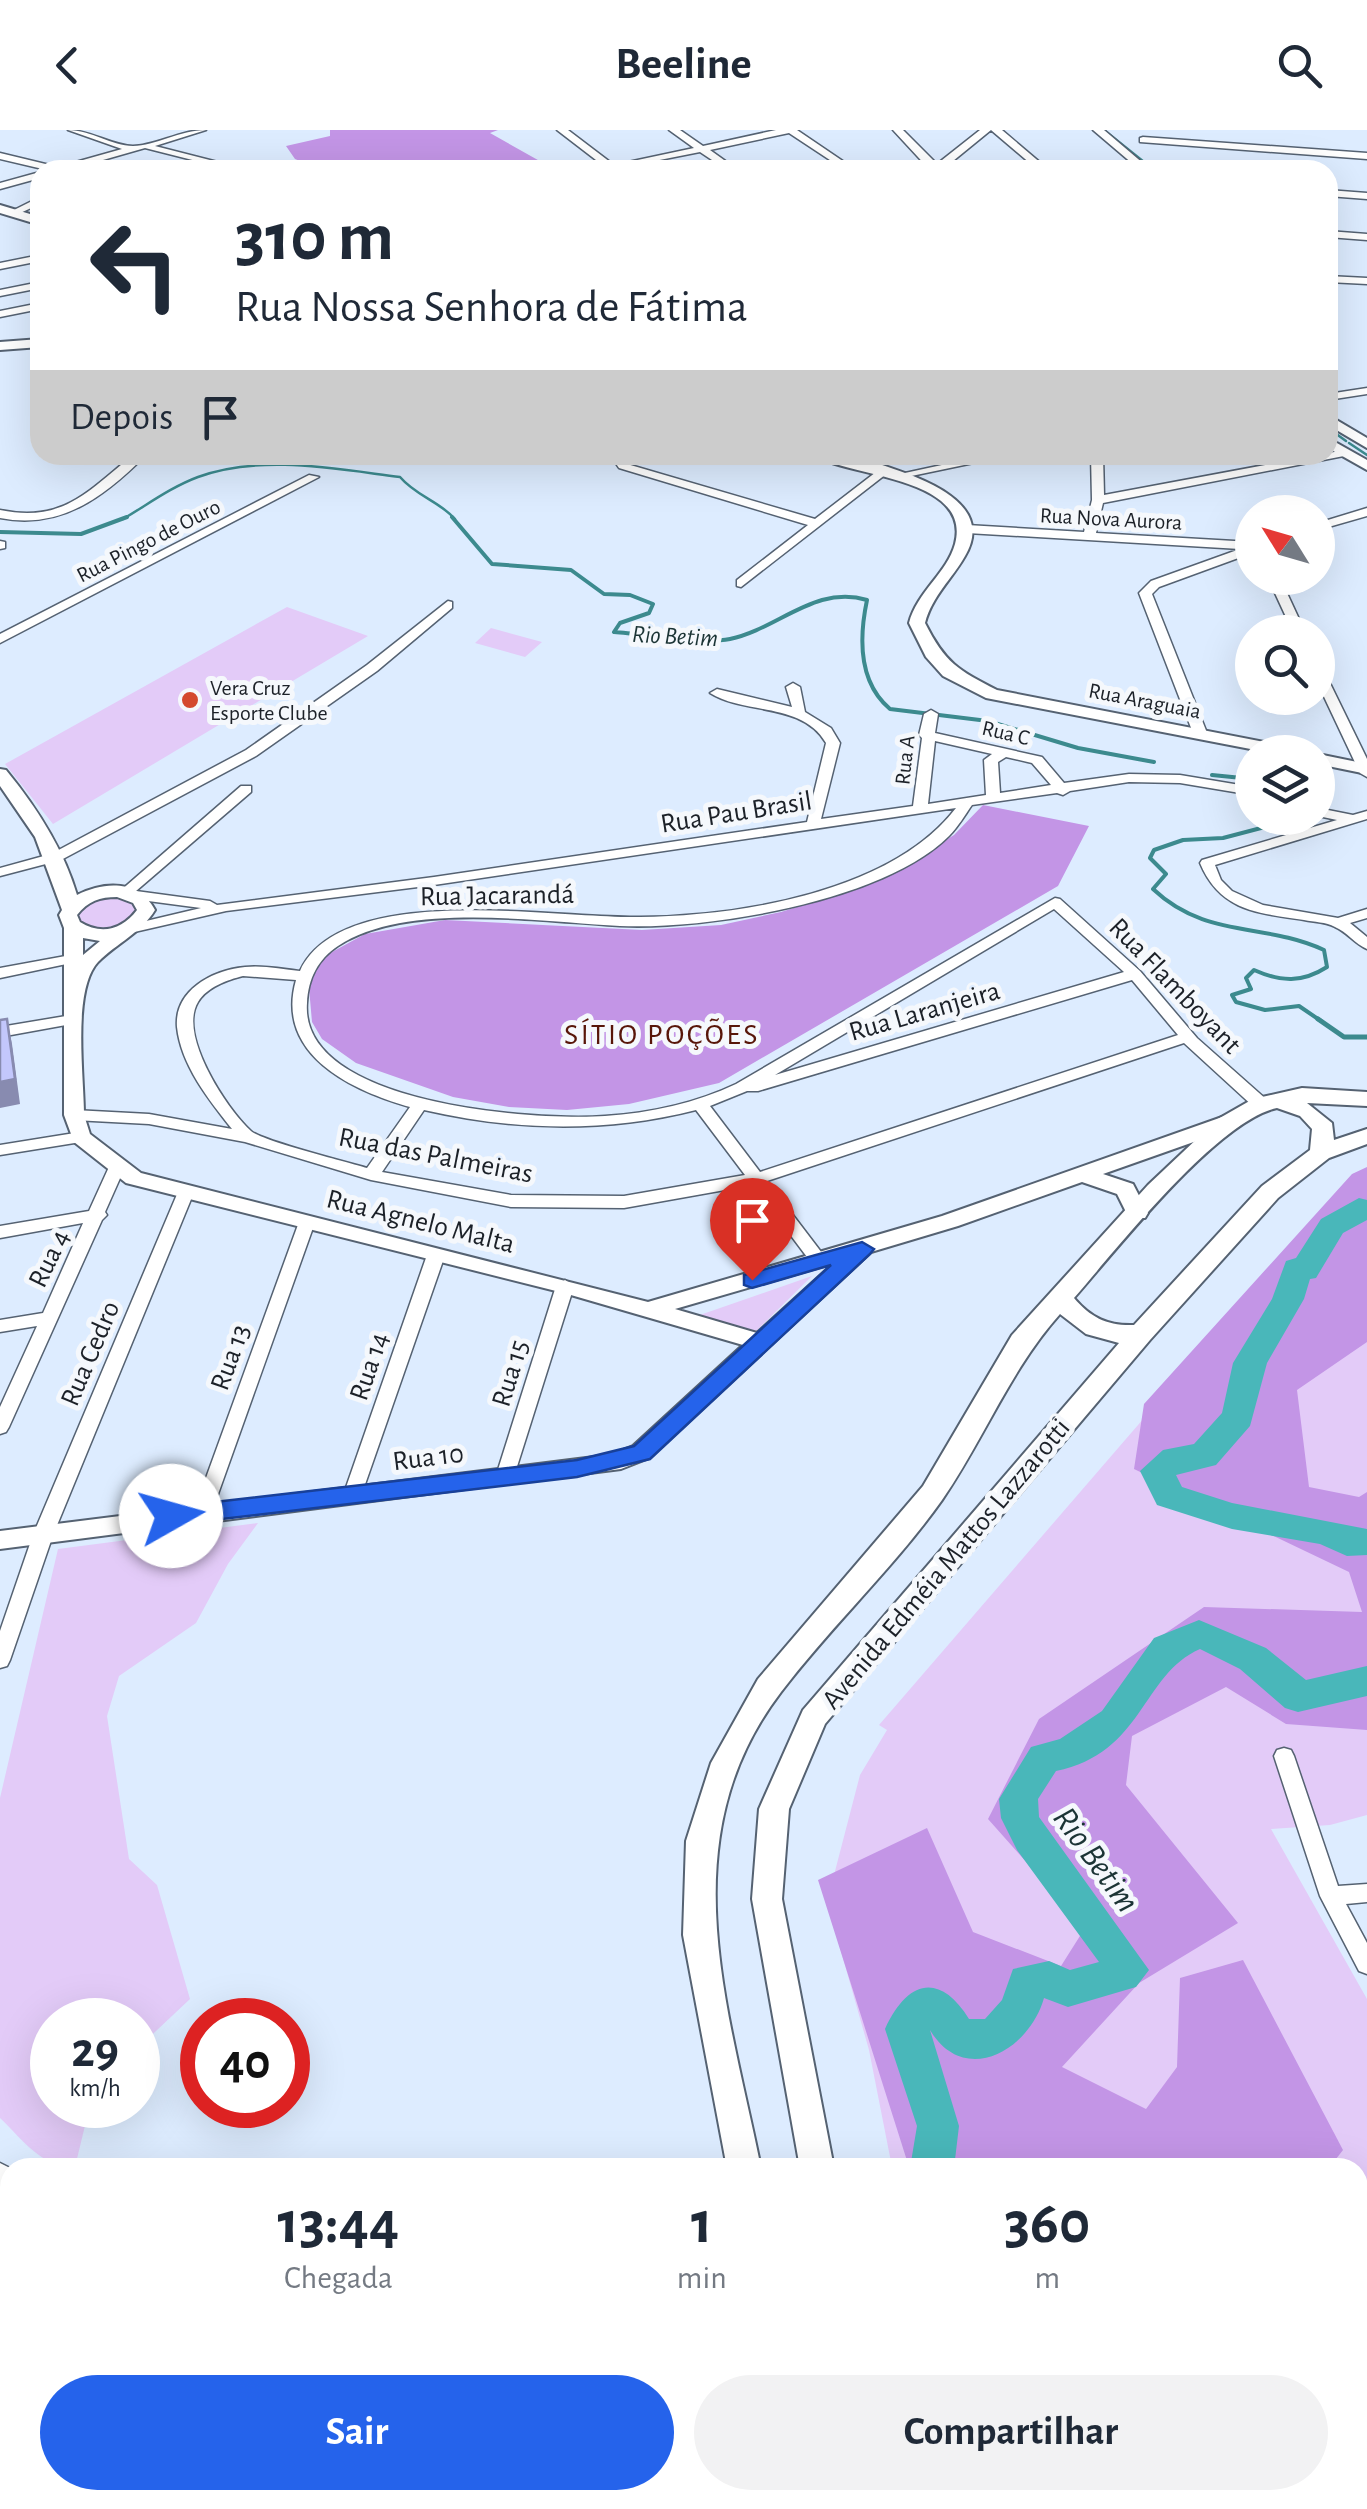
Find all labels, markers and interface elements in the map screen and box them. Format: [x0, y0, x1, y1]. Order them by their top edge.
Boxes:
icon: back [40, 38, 95, 93]
icon: search [1272, 38, 1327, 93]
text: Beeline [615, 42, 752, 87]
icon: left [70, 200, 200, 330]
text: 310 m [235, 203, 394, 273]
text: Rua Nossa Senhora de Fátima [235, 285, 748, 330]
icon: arrive [193, 390, 248, 445]
text: Depois [70, 399, 173, 437]
street label: Rua Pingo de Ouro [73, 495, 224, 587]
north arrow [1235, 495, 1335, 595]
map controls [1235, 495, 1335, 835]
street label: Rua Nova Aurora [1039, 504, 1183, 534]
button: search [1235, 615, 1335, 715]
water label: Rio Betim [631, 622, 719, 651]
place label: Vera Cruz Esporte Clube [210, 677, 328, 724]
street label: Rua Araguaia [1087, 679, 1203, 723]
marker: Vera Cruz Esporte Clube [179, 689, 201, 711]
street label: Rua C [980, 717, 1032, 749]
street label: Rua A [891, 734, 919, 786]
button: layers [1235, 735, 1335, 835]
street label: Rua Pau Brasil [659, 787, 814, 839]
street label: Rua Jacarandá [420, 881, 574, 911]
street label: Rua Flamboyant [1103, 913, 1246, 1060]
street label: Rua Laranjeira [846, 977, 1003, 1047]
district label: SÍTIO POÇÕES [564, 1018, 760, 1050]
street label: Rua das Palmeiras [336, 1123, 535, 1189]
pin [710, 1178, 795, 1281]
street label: Rua Agnelo Malta [324, 1185, 518, 1259]
icon: arrive [725, 1193, 780, 1248]
street label: Rua 4 [24, 1226, 76, 1292]
street label: Rua Cedro [56, 1297, 125, 1410]
street label: Rua 13 [206, 1321, 256, 1394]
street label: Rua 14 [345, 1329, 395, 1404]
street label: Rua 15 [488, 1337, 534, 1410]
street label: Avenida Edméia Mattos Lazzarotti [817, 1414, 1076, 1715]
street label: Rua 10 [391, 1440, 465, 1476]
position arrow [119, 1464, 223, 1568]
water label: Rio Betim [1046, 1801, 1145, 1919]
speed limit sign: 40 [180, 1998, 310, 2128]
text: 29 [71, 2026, 119, 2076]
text: km/h [69, 2076, 121, 2101]
text: 13:44 [278, 2194, 399, 2254]
text: 1 [691, 2194, 713, 2254]
text: 360 [1004, 2194, 1090, 2254]
text: Chegada [284, 2262, 393, 2294]
text: min [677, 2262, 727, 2294]
text: m [1035, 2262, 1060, 2294]
button: Sair [40, 2375, 674, 2490]
button: Compartilhar [694, 2375, 1328, 2490]

